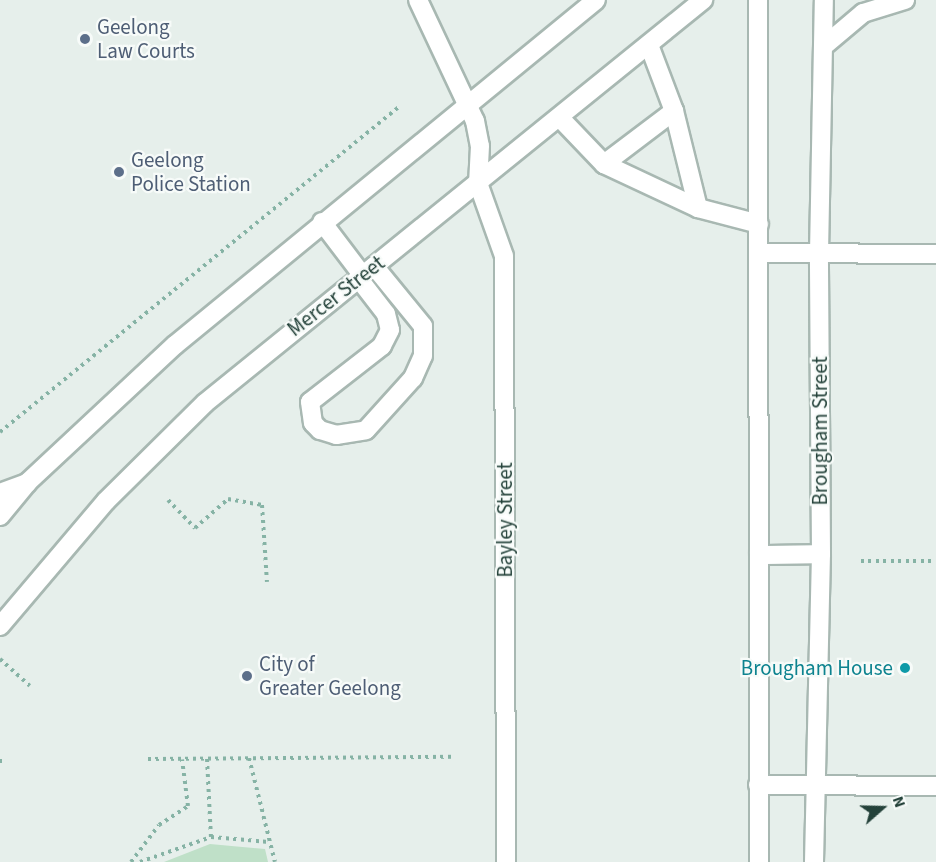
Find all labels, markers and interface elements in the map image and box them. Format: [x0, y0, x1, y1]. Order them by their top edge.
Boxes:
place label: Geelong Law Courts [97, 14, 195, 64]
marker: Geelong Law Courts [78, 32, 92, 46]
place label: Geelong Police Station [131, 147, 251, 197]
marker: Geelong Police Station [112, 165, 126, 179]
street label: Mercer Street [282, 250, 390, 342]
street label: Brougham Street [807, 356, 833, 506]
street label: Bayley Street [492, 462, 518, 578]
place label: City of Greater Geelong [259, 651, 401, 701]
place label: Brougham House [741, 655, 893, 681]
marker: Brougham House [898, 661, 912, 675]
marker: City of Greater Geelong [240, 669, 254, 683]
north arrow [852, 778, 912, 838]
text: N [887, 793, 911, 811]

